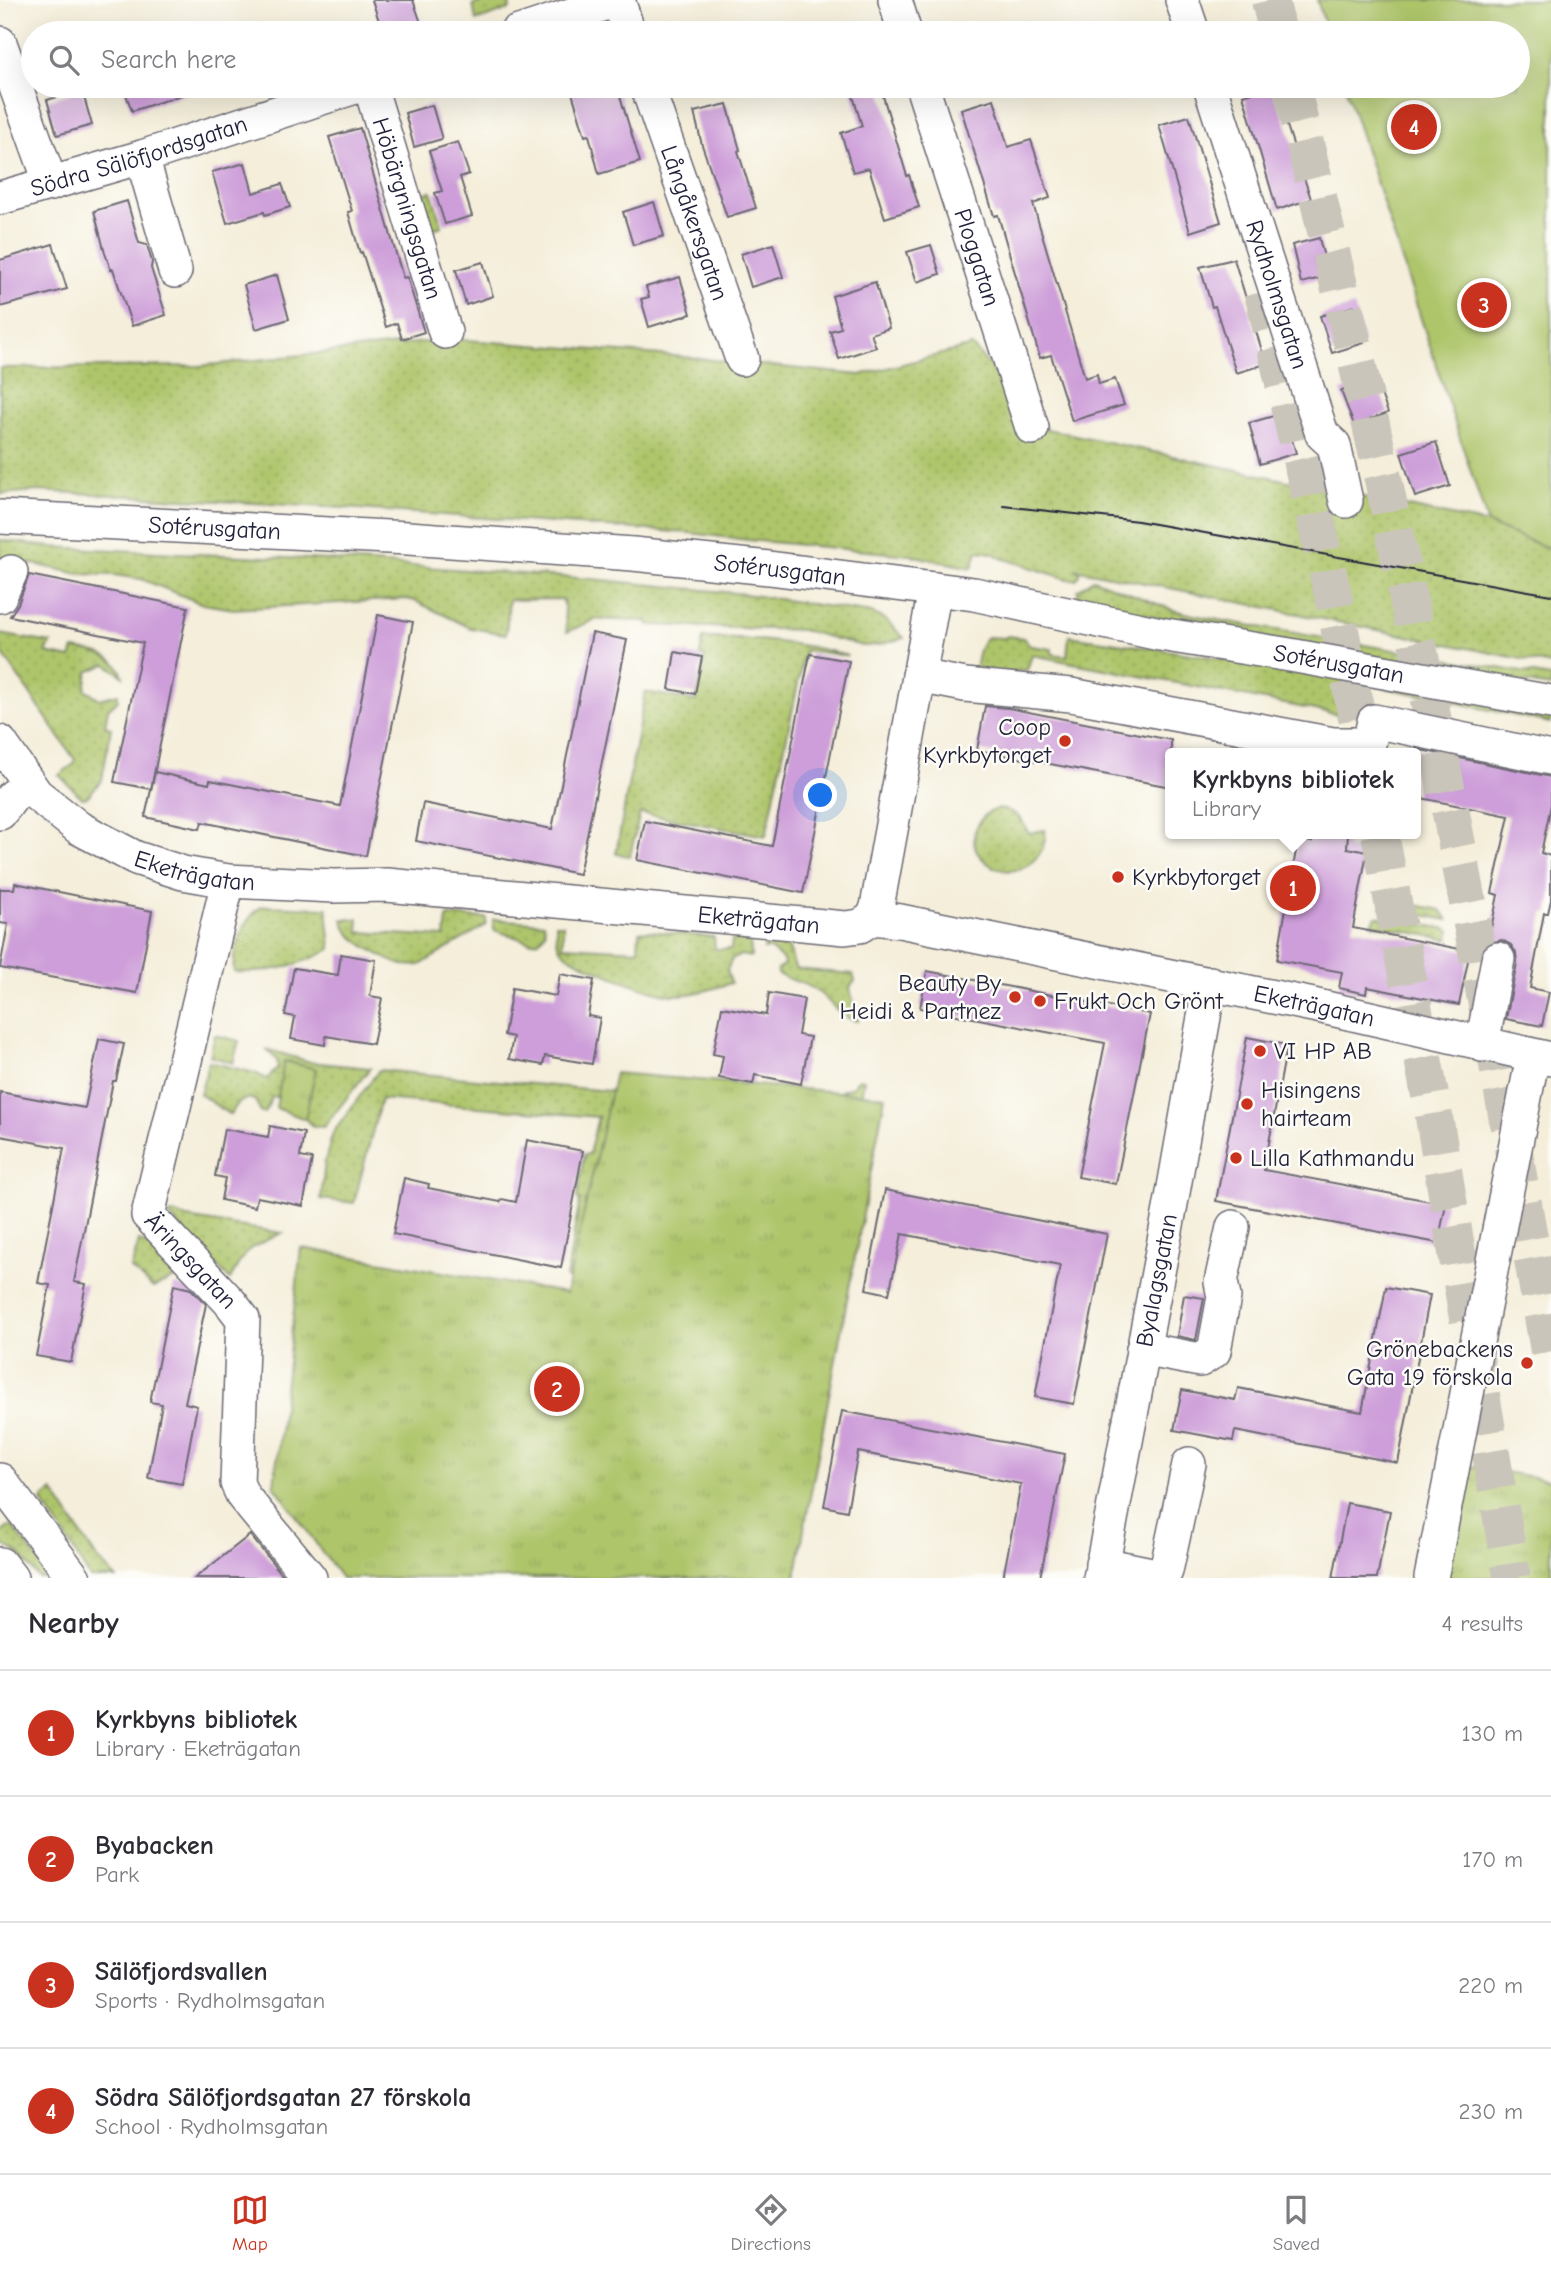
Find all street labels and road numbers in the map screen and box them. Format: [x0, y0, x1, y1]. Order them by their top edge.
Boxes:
street label: Södra Sälöfjordsgatan [27, 109, 251, 202]
street label: Höbärgningsgatan [366, 114, 448, 303]
street label: Långåkersgatan [655, 142, 734, 304]
street label: Ploggatan [948, 205, 1006, 310]
street label: Rydholmsgatan [1240, 216, 1314, 373]
street label: Sotérusgatan [148, 511, 282, 545]
street label: Sotérusgatan [713, 548, 848, 592]
street label: Sotérusgatan [1271, 639, 1407, 689]
street label: Eketrägatan [131, 844, 255, 896]
street label: Eketrägatan [696, 900, 821, 940]
street label: Eketrägatan [1251, 979, 1377, 1033]
street label: Äringsgatan [139, 1207, 243, 1314]
street label: Byalagsgatan [1130, 1211, 1183, 1349]

